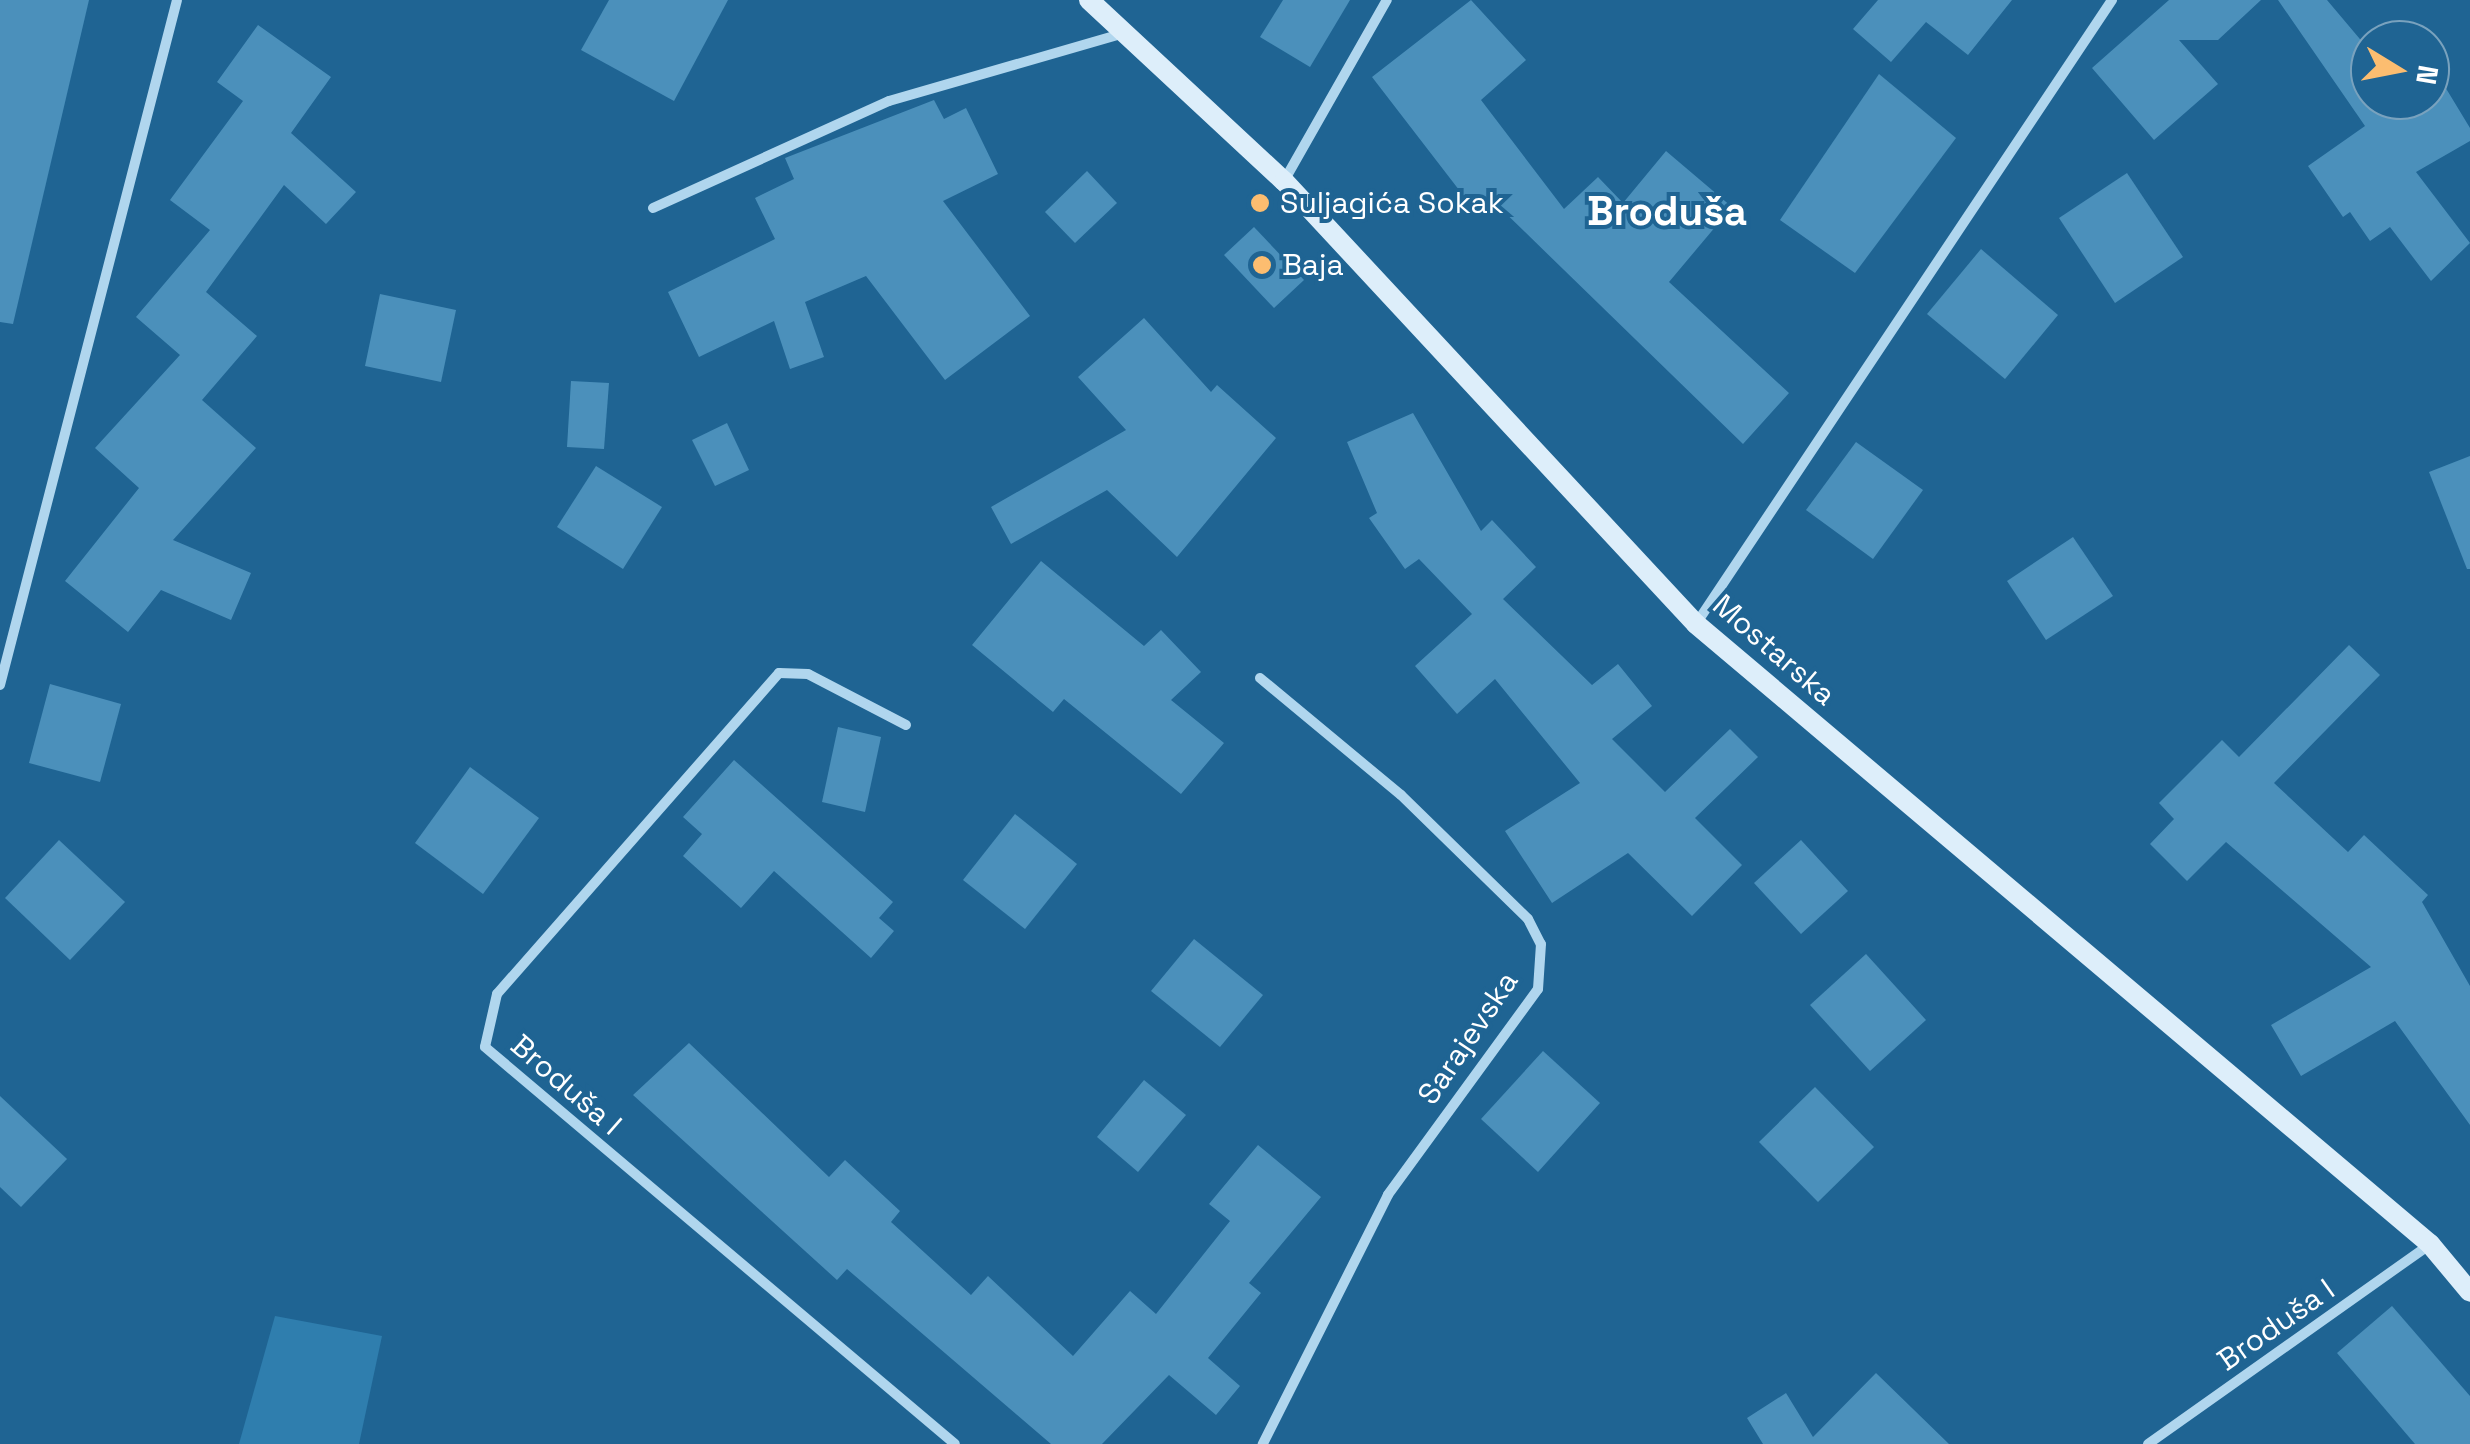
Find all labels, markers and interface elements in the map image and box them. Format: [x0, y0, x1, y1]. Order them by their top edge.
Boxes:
north arrow [2350, 20, 2450, 120]
text: N [2408, 62, 2447, 87]
place label: Suljagića Sokak [1280, 185, 1504, 221]
district label: Broduša [1587, 188, 1747, 236]
marker: Suljagića Sokak [1249, 192, 1271, 214]
place label: Baja [1282, 247, 1344, 283]
marker: Baja [1251, 254, 1273, 276]
street label: Mostarska [1705, 587, 1843, 713]
street label: Sarajevska [1410, 965, 1526, 1111]
street label: Broduša I [503, 1027, 629, 1143]
street label: Broduša I [2210, 1272, 2342, 1378]

